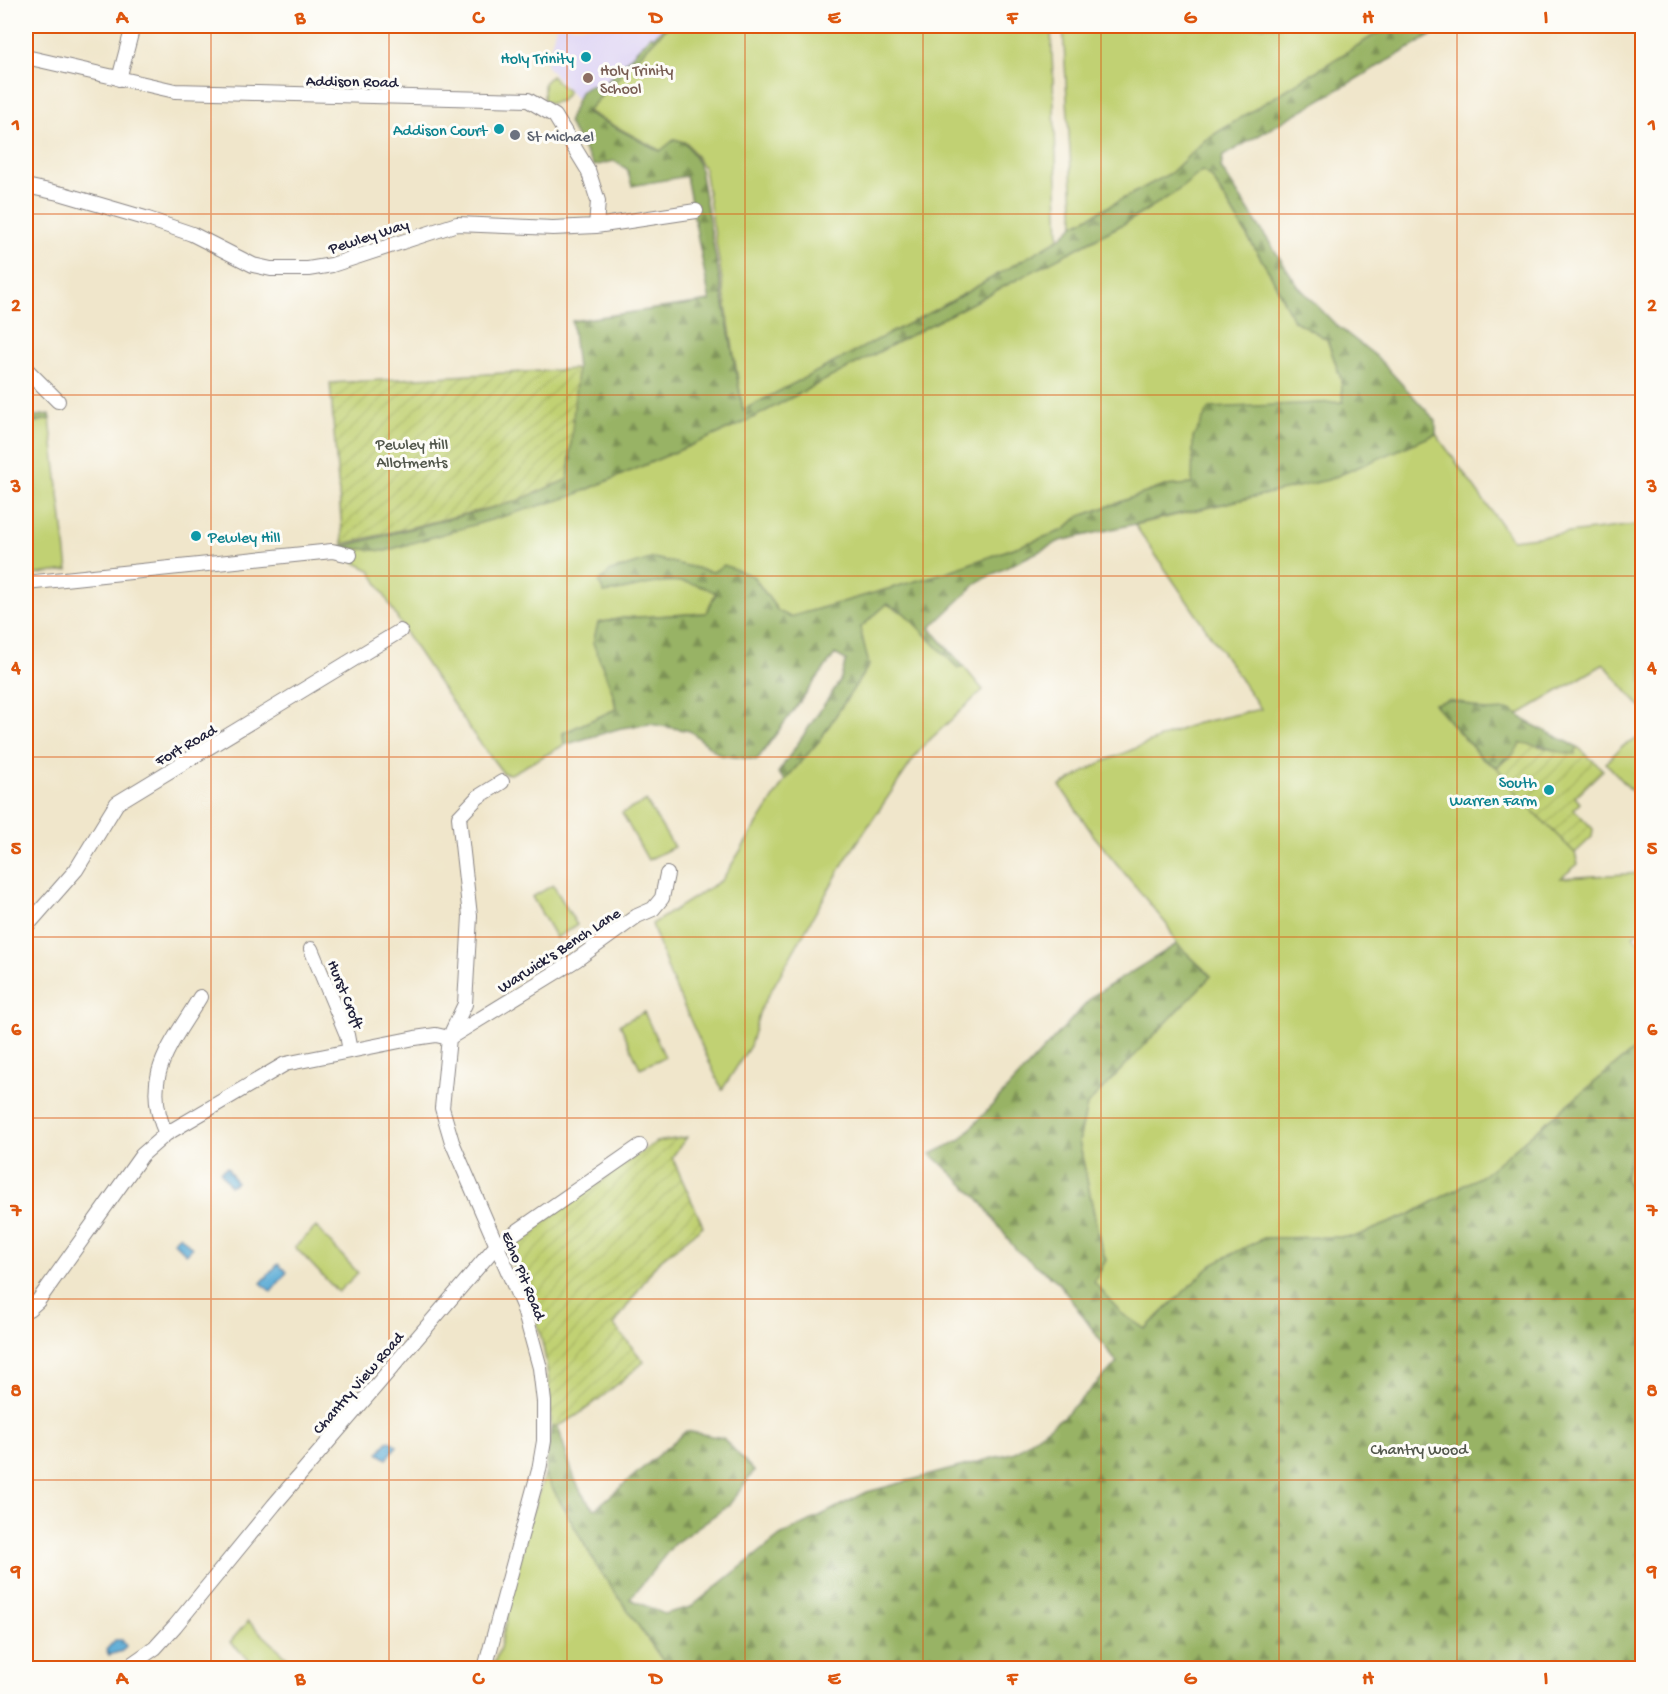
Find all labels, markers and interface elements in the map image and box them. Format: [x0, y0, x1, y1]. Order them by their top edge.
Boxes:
text: A [115, 8, 130, 31]
text: B [294, 8, 306, 31]
text: C [472, 8, 486, 31]
text: D [647, 8, 663, 31]
text: E [828, 8, 842, 31]
text: F [1006, 8, 1019, 31]
text: G [1184, 8, 1198, 31]
text: H [1362, 8, 1374, 31]
text: I [1544, 8, 1549, 31]
marker: Holy Trinity [579, 50, 593, 64]
place label: Holy Trinity [501, 51, 574, 70]
place label: Holy Trinity School [600, 63, 674, 100]
marker: Holy Trinity School [581, 71, 595, 85]
street label: Addison Road [306, 73, 400, 94]
text: 1 [11, 115, 20, 138]
text: 1 [1647, 115, 1656, 138]
marker: Addison Court [492, 122, 506, 136]
place label: Addison Court [393, 123, 488, 142]
marker: St Michael [508, 128, 522, 142]
place label: St Michael [527, 129, 594, 148]
street label: Pewley Way [326, 216, 412, 261]
text: 2 [11, 296, 21, 319]
text: 2 [1647, 296, 1657, 319]
park label: Pewley Hill Allotments [375, 437, 449, 474]
text: 3 [10, 477, 21, 500]
text: 3 [1646, 477, 1657, 500]
marker: Pewley Hill [189, 529, 203, 543]
place label: Pewley Hill [207, 530, 281, 549]
text: 4 [10, 658, 21, 681]
text: 4 [1646, 658, 1657, 681]
street label: Fort Road [152, 721, 222, 773]
place label: South Warren Farm [1449, 775, 1538, 812]
marker: South Warren Farm [1542, 783, 1556, 797]
text: 5 [11, 839, 22, 862]
text: 5 [1647, 839, 1658, 862]
street label: Warwick's Bench Lane [495, 905, 626, 999]
street label: Hurst Croft [321, 958, 367, 1034]
text: 6 [11, 1020, 22, 1043]
text: 6 [1647, 1020, 1658, 1043]
text: 7 [10, 1201, 23, 1224]
text: 7 [1646, 1201, 1659, 1224]
street label: Echo Pit Road [495, 1229, 549, 1325]
street label: Chantry View Road [310, 1328, 410, 1439]
text: 8 [11, 1381, 22, 1404]
text: 8 [1647, 1381, 1658, 1404]
park label: Chantry Wood [1370, 1442, 1469, 1461]
text: 9 [10, 1562, 21, 1585]
text: 9 [1646, 1562, 1657, 1585]
text: A [115, 1669, 130, 1692]
text: B [294, 1669, 306, 1692]
text: C [472, 1669, 486, 1692]
text: D [647, 1669, 663, 1692]
text: E [828, 1669, 842, 1692]
text: F [1006, 1669, 1019, 1692]
text: G [1184, 1669, 1198, 1692]
text: H [1362, 1669, 1374, 1692]
text: I [1544, 1669, 1549, 1692]

